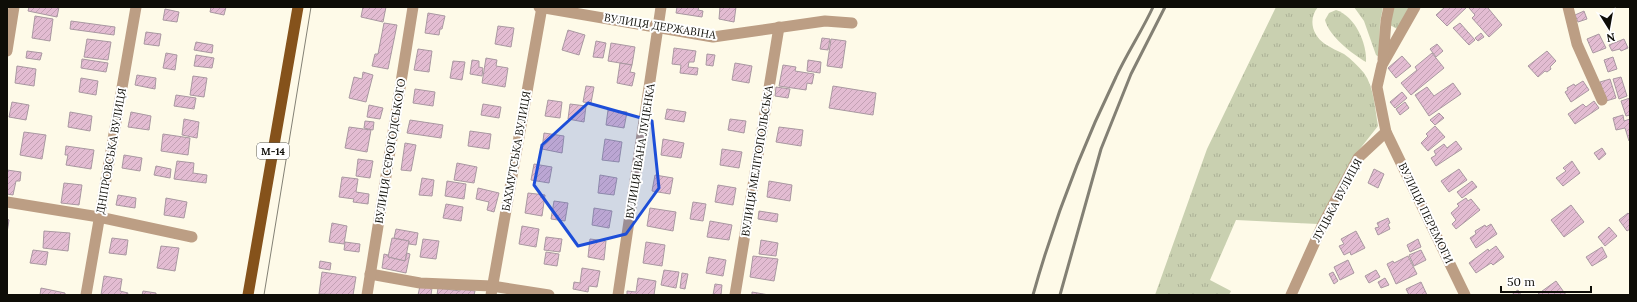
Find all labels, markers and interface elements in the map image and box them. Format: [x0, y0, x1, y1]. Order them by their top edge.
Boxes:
north arrow [1589, 8, 1629, 48]
street label: ВУЛИЦЯ ДЕРЖАВІНА [603, 10, 718, 42]
text: N [1605, 30, 1616, 46]
street label: ВУЛИЦЯ СЄРОГОДСЬКОГО [372, 77, 408, 225]
street label: ВУЛИЦЯ ІВАНА ЛУЦЕНКА [622, 81, 658, 220]
street label: ВУЛИЦЯ МЕЛІТОПОЛЬСЬКА [738, 83, 776, 238]
street label: ДНІПРОВСЬКА ВУЛИЦЯ [93, 87, 129, 215]
street label: БАХМУТСЬКА ВУЛИЦЯ [499, 90, 533, 212]
road number: М-14 [257, 143, 289, 159]
street label: ЛУЦЬКА ВУЛИЦЯ [1309, 156, 1365, 244]
street label: ВУЛИЦЯ ПЕРЕМОГИ [1395, 160, 1457, 266]
scale bar [1501, 268, 1591, 294]
text: 50 m [1507, 274, 1535, 289]

